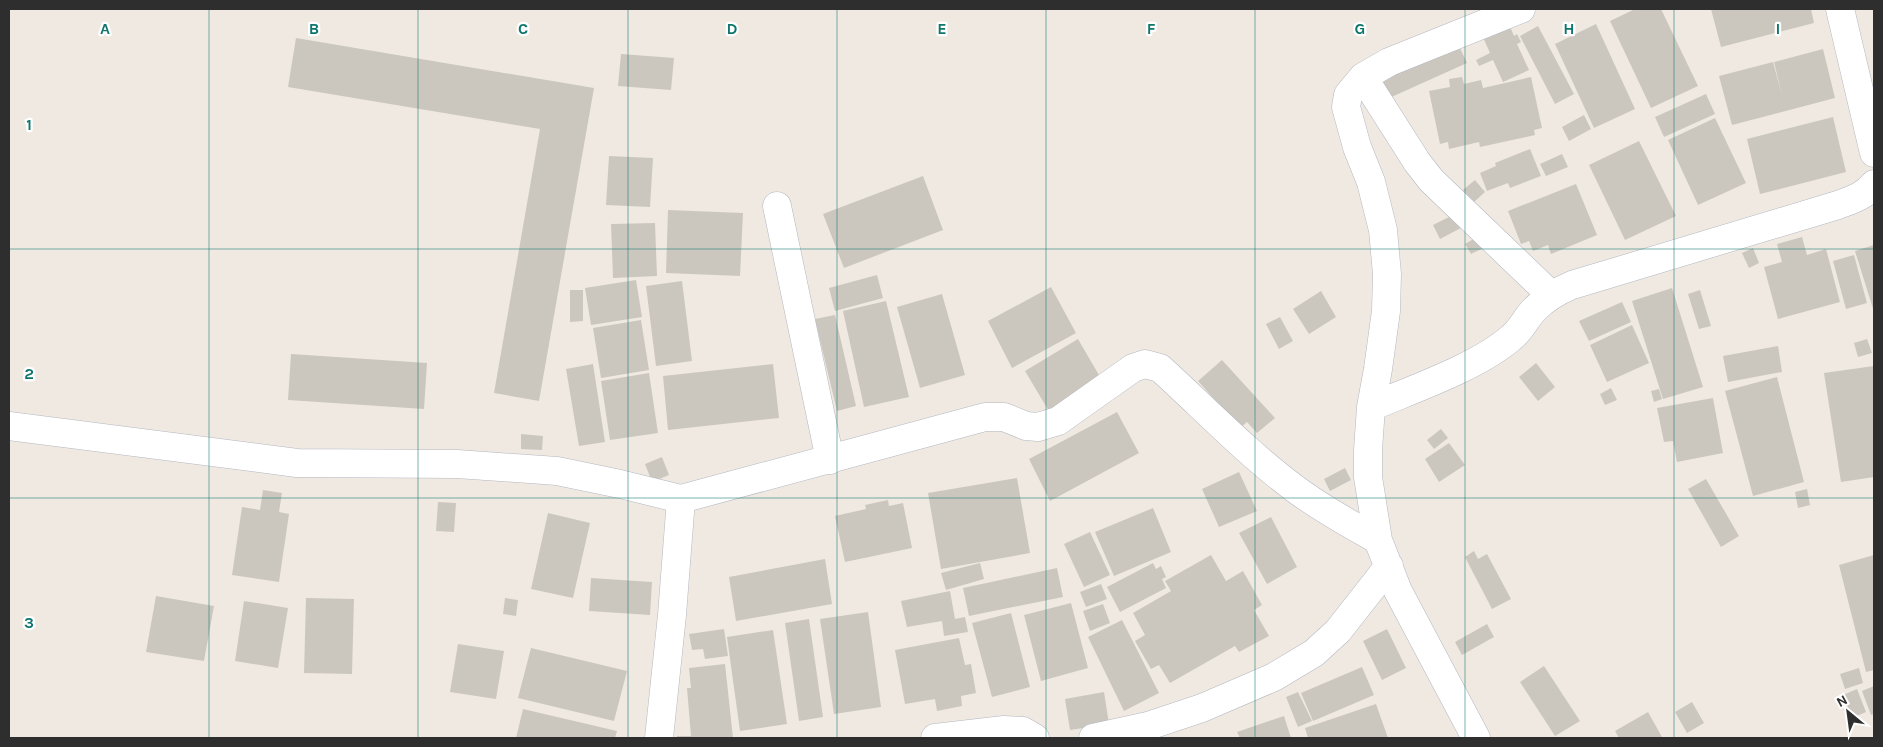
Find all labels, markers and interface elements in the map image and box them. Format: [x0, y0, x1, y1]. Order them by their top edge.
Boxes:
text: A [100, 19, 110, 38]
text: B [309, 19, 319, 38]
text: C [518, 19, 528, 38]
text: D [727, 19, 738, 38]
text: E [937, 19, 947, 38]
text: F [1147, 19, 1156, 38]
text: G [1355, 19, 1365, 38]
text: H [1563, 19, 1575, 38]
text: I [1776, 19, 1780, 38]
text: 1 [26, 115, 32, 134]
text: 2 [24, 364, 34, 383]
text: 3 [24, 613, 34, 632]
north arrow [1823, 687, 1873, 737]
text: N [1833, 691, 1850, 711]

